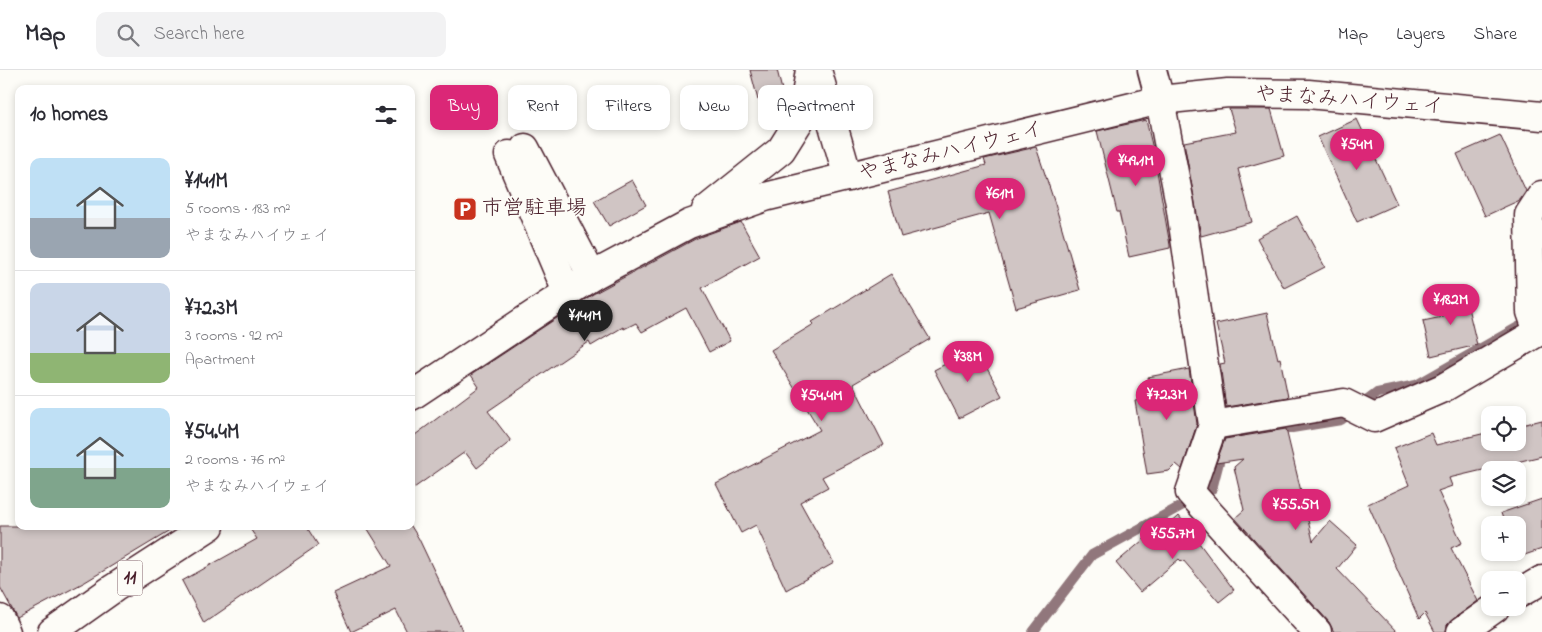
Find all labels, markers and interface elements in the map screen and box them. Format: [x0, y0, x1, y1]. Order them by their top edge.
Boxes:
search box [96, 12, 446, 57]
text: Map [25, 17, 66, 52]
icon: search [114, 21, 142, 49]
text: Search here [154, 21, 245, 48]
text: Map [1338, 22, 1368, 48]
text: Layers [1396, 22, 1446, 48]
text: Share [1474, 22, 1517, 48]
street label: やまなみハイウェイ [1254, 79, 1444, 123]
chip: Buy [430, 85, 498, 130]
chip: Rent [508, 85, 577, 130]
chip: Filters [587, 85, 670, 130]
chip: New [680, 85, 748, 130]
chip: Apartment [758, 85, 873, 130]
text: 10 homes [30, 100, 108, 130]
icon: filters [372, 101, 400, 129]
street label: やまなみハイウェイ [856, 115, 1046, 189]
pin: ¥54M [1327, 128, 1387, 171]
text: ¥54M [1341, 133, 1373, 157]
pin: ¥49.1M [1095, 144, 1177, 187]
text: ¥49.1M [1118, 149, 1154, 173]
text: ¥141M [185, 167, 228, 197]
icon: home [70, 178, 130, 238]
pin: ¥61M [970, 178, 1030, 220]
text: ¥61M [986, 182, 1014, 206]
place label: 市営駐車場 [482, 194, 587, 224]
parking icon: 市営駐車場 [452, 196, 478, 222]
text: 5 rooms · 183 m² [185, 197, 291, 221]
text: やまなみハイウェイ [185, 224, 329, 248]
pin: ¥182M [1416, 284, 1486, 326]
text: ¥182M [1434, 288, 1469, 312]
text: ¥72.3M [185, 294, 238, 324]
pin: ¥141M [550, 300, 620, 342]
icon: home [70, 303, 130, 363]
text: ¥141M [569, 304, 601, 328]
text: 3 rooms · 92 m² [185, 324, 283, 348]
pin: ¥38M [938, 340, 998, 383]
text: ¥38M [954, 345, 982, 369]
text: Apartment [185, 348, 255, 372]
pin: ¥72.3M [1126, 378, 1208, 421]
pin: ¥54.4M [781, 380, 863, 422]
text: ¥72.3M [1147, 383, 1187, 407]
text: ¥54.4M [801, 384, 843, 408]
map controls [1481, 406, 1526, 616]
button: locate [1481, 406, 1526, 451]
text: ¥54.4M [185, 418, 240, 448]
icon: home [70, 428, 130, 488]
text: 2 rooms · 76 m² [185, 448, 285, 472]
button: layers [1481, 461, 1526, 506]
text: やまなみハイウェイ [185, 475, 329, 499]
pin: ¥55.5M [1255, 488, 1337, 531]
text: ¥55.5M [1273, 493, 1319, 517]
button: + [1481, 516, 1526, 561]
pin: ¥55.7M [1132, 518, 1214, 560]
text: ¥55.7M [1151, 522, 1195, 546]
road number: 11 [118, 560, 142, 596]
button: − [1481, 571, 1526, 616]

